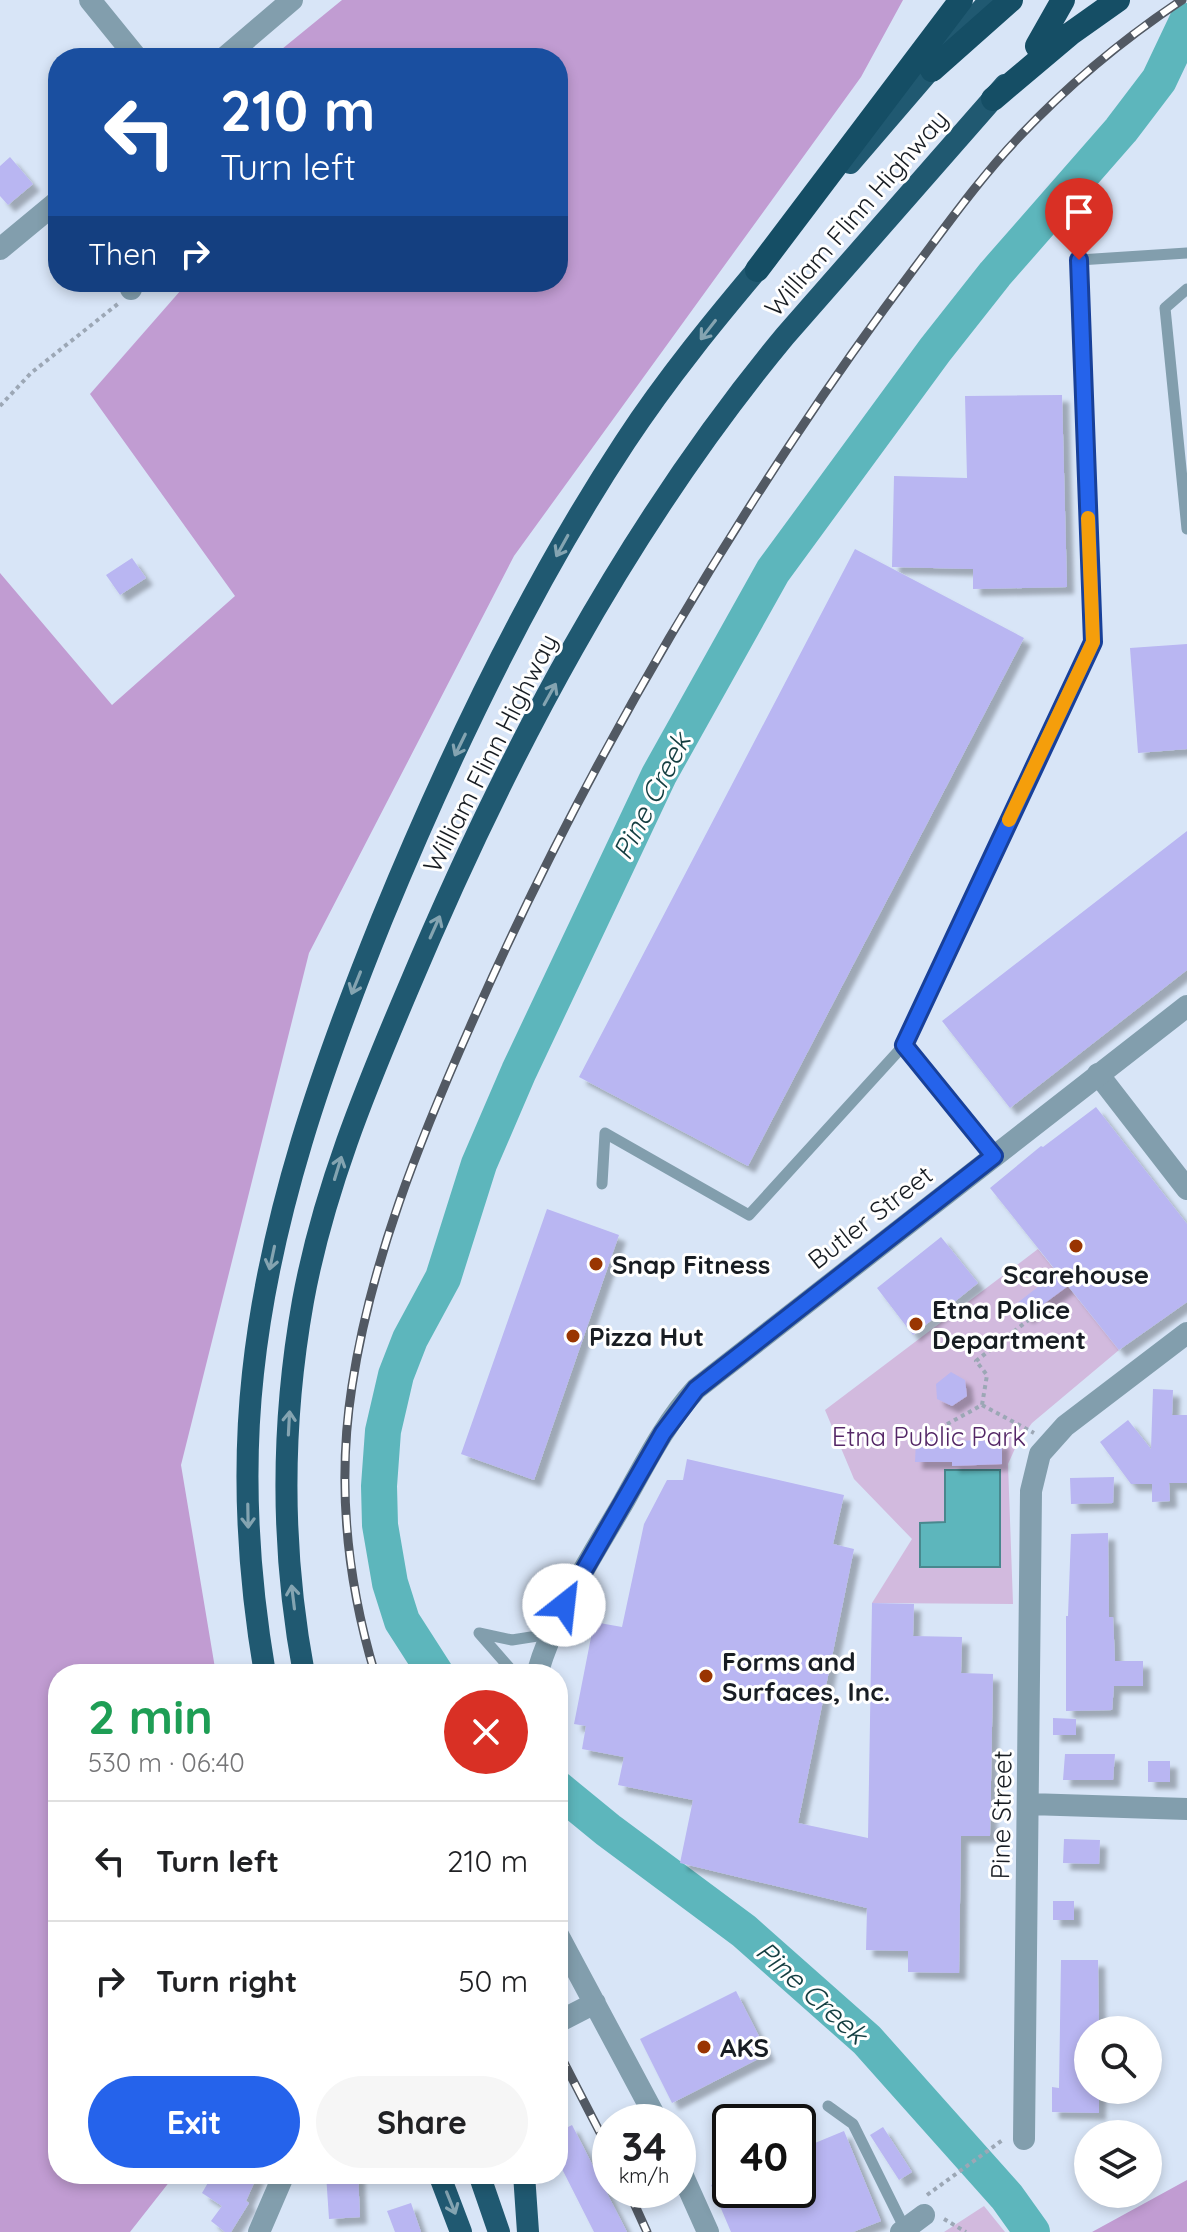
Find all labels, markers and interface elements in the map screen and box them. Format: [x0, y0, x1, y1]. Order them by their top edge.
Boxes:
text: 210 m [220, 75, 375, 145]
icon: left [88, 80, 192, 184]
street label: William Flinn Highway [757, 103, 955, 323]
text: Turn left [220, 144, 356, 189]
pin [1045, 178, 1113, 260]
icon: arrive [1057, 190, 1101, 234]
icon: right [173, 232, 217, 276]
text: Then [88, 235, 157, 273]
one-way arrow [699, 319, 716, 340]
one-way arrow [554, 533, 570, 557]
street label: William Flinn Highway [415, 628, 565, 878]
one-way arrow [542, 683, 558, 706]
water label: Pine Creek [604, 724, 699, 865]
one-way arrow [452, 732, 467, 756]
one-way arrow [428, 915, 443, 940]
one-way arrow [348, 970, 363, 995]
one-way arrow [332, 1156, 346, 1181]
street label: Butler Street [801, 1158, 939, 1276]
marker: Scarehouse [1067, 1237, 1085, 1255]
one-way arrow [264, 1245, 279, 1270]
place label: Snap Fitness [612, 1248, 770, 1281]
marker: Snap Fitness [587, 1255, 605, 1273]
place label: Scarehouse [1003, 1258, 1149, 1291]
place label: Etna Police Department [932, 1293, 1086, 1356]
marker: Etna Police Department [907, 1315, 925, 1333]
place label: Pizza Hut [589, 1320, 704, 1353]
marker: Pizza Hut [564, 1327, 582, 1345]
one-way arrow [282, 1410, 297, 1437]
park label: Etna Public Park [832, 1420, 1026, 1453]
one-way arrow [241, 1502, 256, 1529]
position arrow [522, 1563, 606, 1647]
one-way arrow [285, 1585, 300, 1610]
place label: Forms and Surfaces, Inc. [722, 1645, 890, 1708]
marker: Forms and Surfaces, Inc. [697, 1667, 715, 1685]
text: 2 min [88, 1686, 213, 1746]
button: close [444, 1690, 528, 1774]
text: 530 m · 06:40 [88, 1746, 245, 1779]
street label: Pine Street [983, 1750, 1019, 1880]
icon: left [88, 1839, 132, 1883]
text: Turn left [156, 1842, 279, 1880]
text: 210 m [447, 1842, 528, 1880]
water label: Pine Creek [749, 1933, 877, 2053]
icon: right [88, 1959, 132, 2003]
text: Turn right [156, 1962, 297, 2000]
text: 50 m [458, 1962, 528, 2000]
map controls [1074, 2016, 1162, 2208]
button: search [1074, 2016, 1162, 2104]
place label: AKS [720, 2031, 769, 2064]
marker: AKS [695, 2038, 713, 2056]
button: Exit [88, 2076, 300, 2168]
button: Share [316, 2076, 528, 2168]
speed limit sign: 40 [712, 2104, 816, 2208]
button: layers [1074, 2120, 1162, 2208]
text: 34 [622, 2121, 667, 2171]
text: km/h [619, 2163, 669, 2188]
one-way arrow [445, 2190, 459, 2215]

